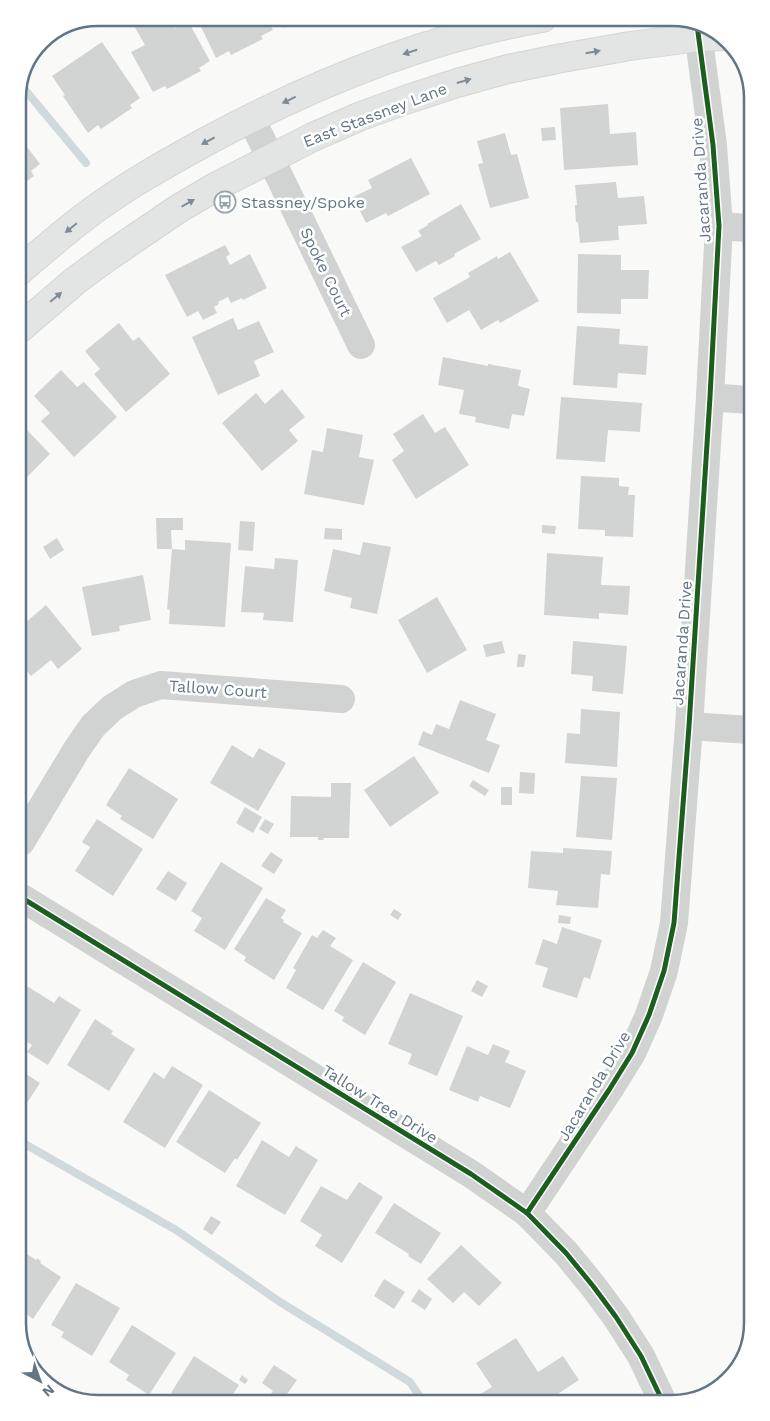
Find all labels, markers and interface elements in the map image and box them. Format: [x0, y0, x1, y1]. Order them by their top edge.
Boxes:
one-way arrow [585, 48, 601, 56]
one-way arrow [403, 49, 418, 57]
one-way arrow [457, 77, 472, 85]
street label: East Stassney Lane [300, 79, 450, 151]
one-way arrow [282, 96, 296, 104]
street label: Jacaranda Drive [687, 117, 715, 243]
one-way arrow [200, 137, 215, 145]
bus stop icon: Stassney/Spoke [213, 190, 237, 214]
place label: Stassney/Spoke [241, 193, 365, 212]
one-way arrow [181, 199, 196, 207]
one-way arrow [65, 222, 78, 233]
street label: Spoke Court [296, 224, 356, 320]
one-way arrow [50, 292, 62, 303]
street label: Jacaranda Drive [668, 580, 696, 706]
street label: Tallow Court [168, 676, 268, 702]
street label: Jacaranda Drive [554, 1028, 634, 1144]
street label: Tallow Tree Drive [319, 1061, 441, 1147]
north arrow [15, 1356, 65, 1406]
text: N [39, 1381, 58, 1400]

